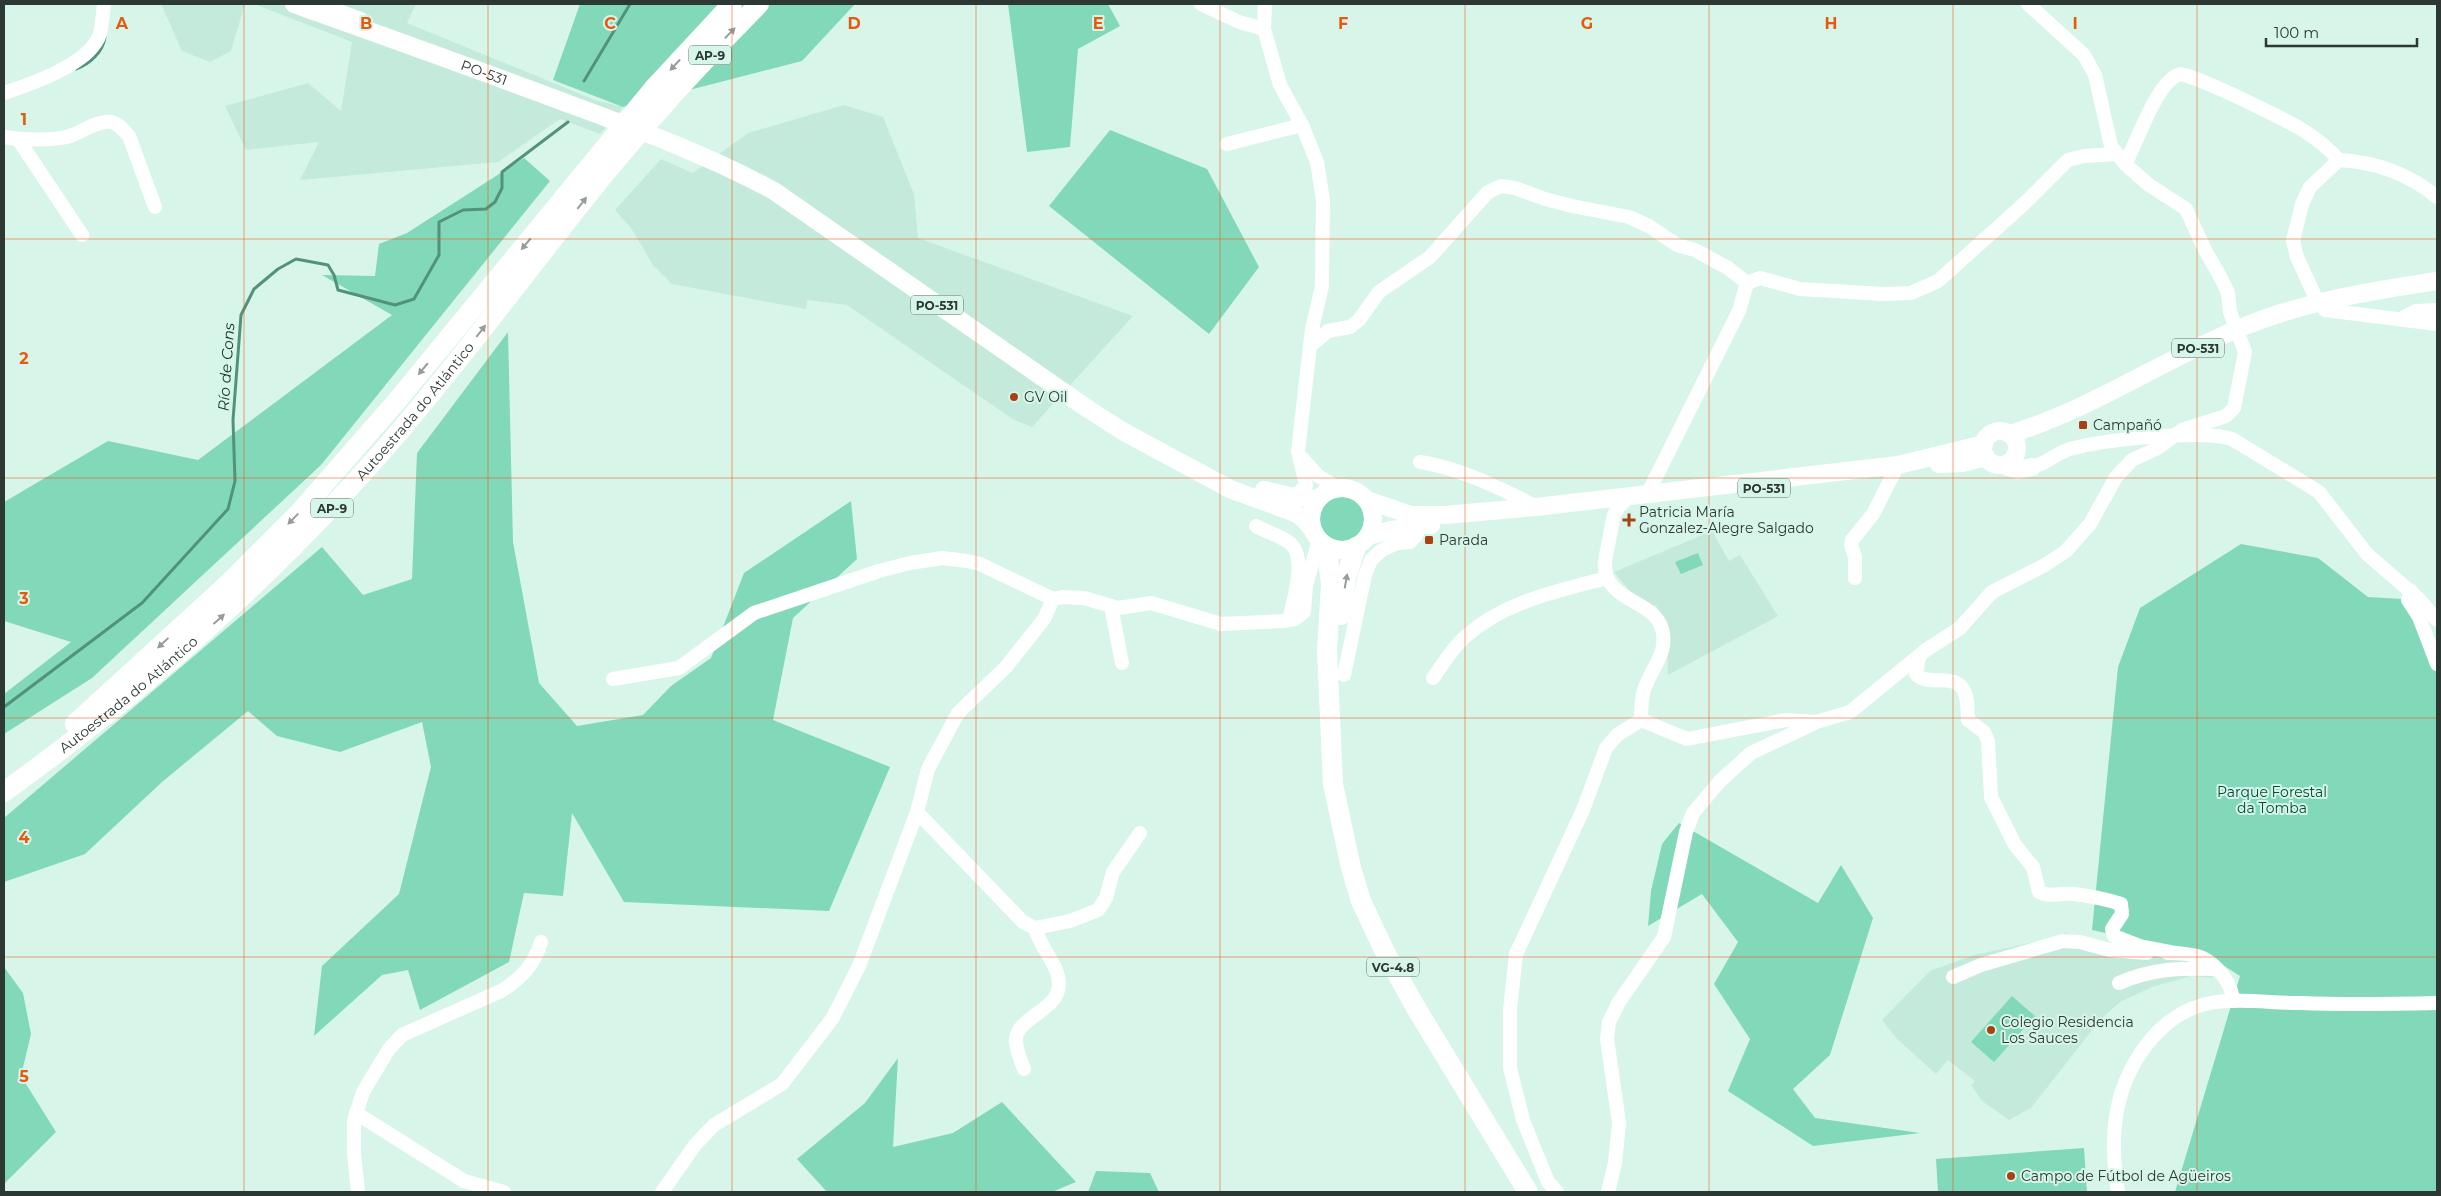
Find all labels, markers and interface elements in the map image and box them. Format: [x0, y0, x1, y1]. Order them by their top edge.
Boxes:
text: A [115, 14, 129, 33]
text: B [360, 14, 372, 33]
text: C [604, 14, 616, 33]
text: D [847, 14, 861, 33]
text: E [1093, 14, 1103, 33]
text: F [1338, 14, 1348, 33]
text: G [1581, 14, 1593, 33]
text: H [1825, 14, 1837, 33]
text: I [2072, 14, 2078, 33]
scale bar [2266, 15, 2417, 47]
text: 100 m [2274, 23, 2319, 42]
one-way arrow [724, 27, 736, 39]
road number: AP-9 [689, 46, 731, 64]
street label: PO-531 [458, 56, 510, 89]
one-way arrow [669, 59, 681, 71]
text: 1 [21, 110, 27, 129]
one-way arrow [576, 197, 587, 210]
one-way arrow [521, 238, 532, 251]
road number: PO-531 [911, 296, 963, 314]
water label: Río de Cons [213, 321, 239, 412]
one-way arrow [476, 325, 487, 338]
street label: Autoestrada do Atlántico [352, 338, 478, 484]
road number: PO-531 [2172, 338, 2224, 358]
text: 2 [19, 349, 29, 368]
one-way arrow [417, 363, 428, 376]
place label: GV Oil [1024, 388, 1068, 406]
marker: GV Oil [1008, 391, 1020, 403]
place label: Campañó [2093, 416, 2162, 434]
marker: Campañó [2077, 419, 2089, 431]
road number: PO-531 [1738, 478, 1790, 498]
road number: AP-9 [311, 498, 353, 518]
place label: Patricia María Gonzalez-Alegre Salgado [1639, 503, 1814, 537]
one-way arrow [287, 512, 299, 524]
marker: Patricia María Gonzalez-Alegre Salgado [1623, 514, 1635, 526]
place label: Parada [1439, 531, 1488, 549]
marker: Parada [1423, 534, 1435, 546]
one-way arrow [1342, 573, 1350, 589]
text: 3 [18, 589, 29, 608]
one-way arrow [212, 613, 224, 625]
street label: Autoestrada do Atlántico [55, 632, 202, 757]
one-way arrow [158, 637, 170, 649]
park label: Parque Forestal da Tomba [2217, 783, 2327, 817]
text: 4 [18, 828, 30, 847]
road number: VG-4.8 [1367, 958, 1419, 976]
place label: Colegio Residencia Los Sauces [2001, 1013, 2134, 1047]
marker: Colegio Residencia Los Sauces [1985, 1024, 1997, 1036]
text: 5 [19, 1067, 29, 1086]
place label: Campo de Fútbol de Agüeiros [2021, 1167, 2231, 1185]
marker: Campo de Fútbol de Agüeiros [2005, 1170, 2017, 1182]

